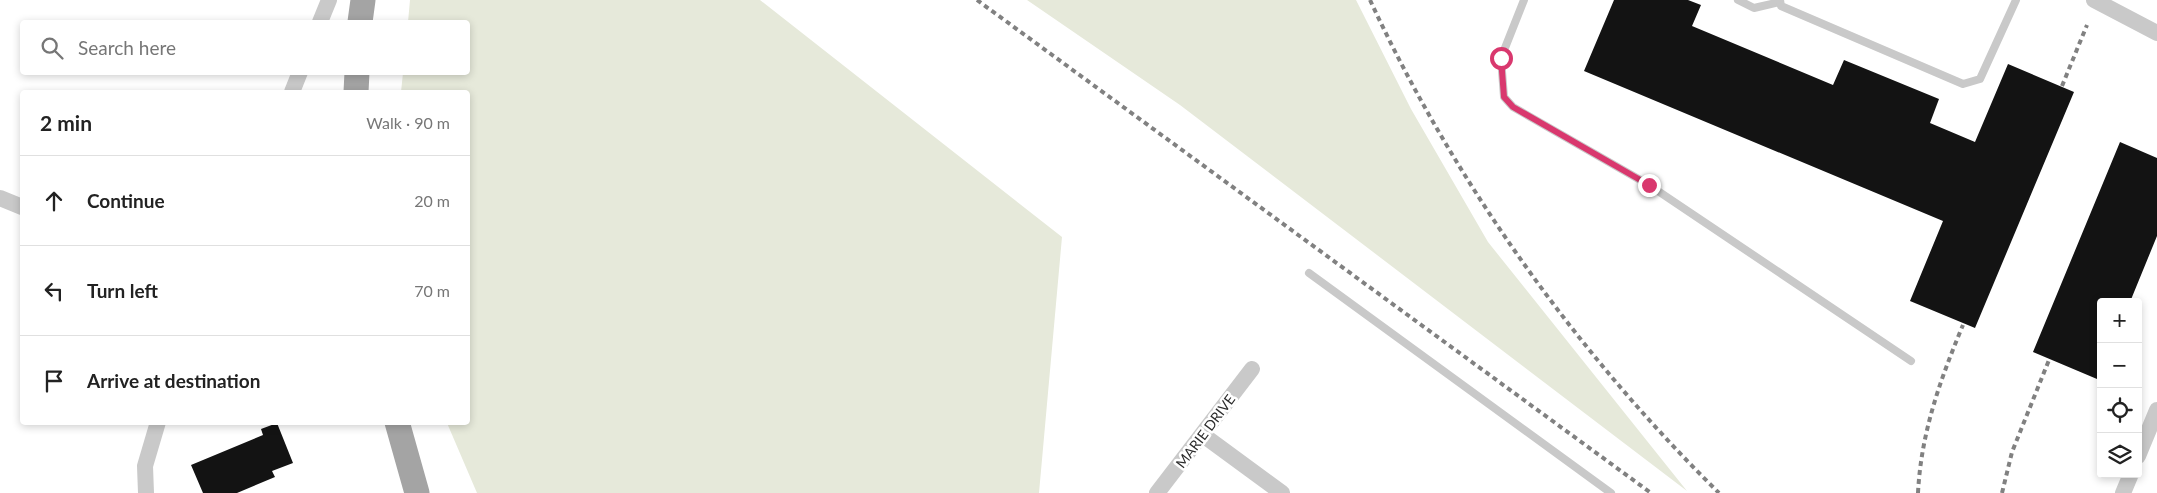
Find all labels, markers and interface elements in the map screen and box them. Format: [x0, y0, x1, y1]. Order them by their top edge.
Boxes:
search box [20, 20, 470, 75]
icon: search [38, 34, 66, 62]
text: Search here [78, 36, 176, 59]
route start [1490, 47, 1513, 70]
text: 2 min [40, 110, 92, 135]
text: Walk · 90 m [366, 113, 450, 132]
route end [1638, 174, 1661, 197]
icon: ahead [40, 187, 68, 215]
text: Continue [87, 189, 165, 212]
text: 20 m [414, 191, 450, 210]
icon: left [40, 277, 68, 305]
text: Turn left [87, 279, 158, 302]
text: 70 m [414, 281, 450, 300]
map controls [2097, 298, 2142, 478]
button: + [2097, 298, 2142, 343]
button: − [2097, 343, 2142, 388]
icon: arrive [40, 367, 68, 395]
text: Arrive at destination [87, 369, 260, 392]
button: locate [2097, 388, 2142, 433]
street label: MARIE DRIVE [1172, 391, 1238, 471]
button: layers [2097, 433, 2142, 478]

